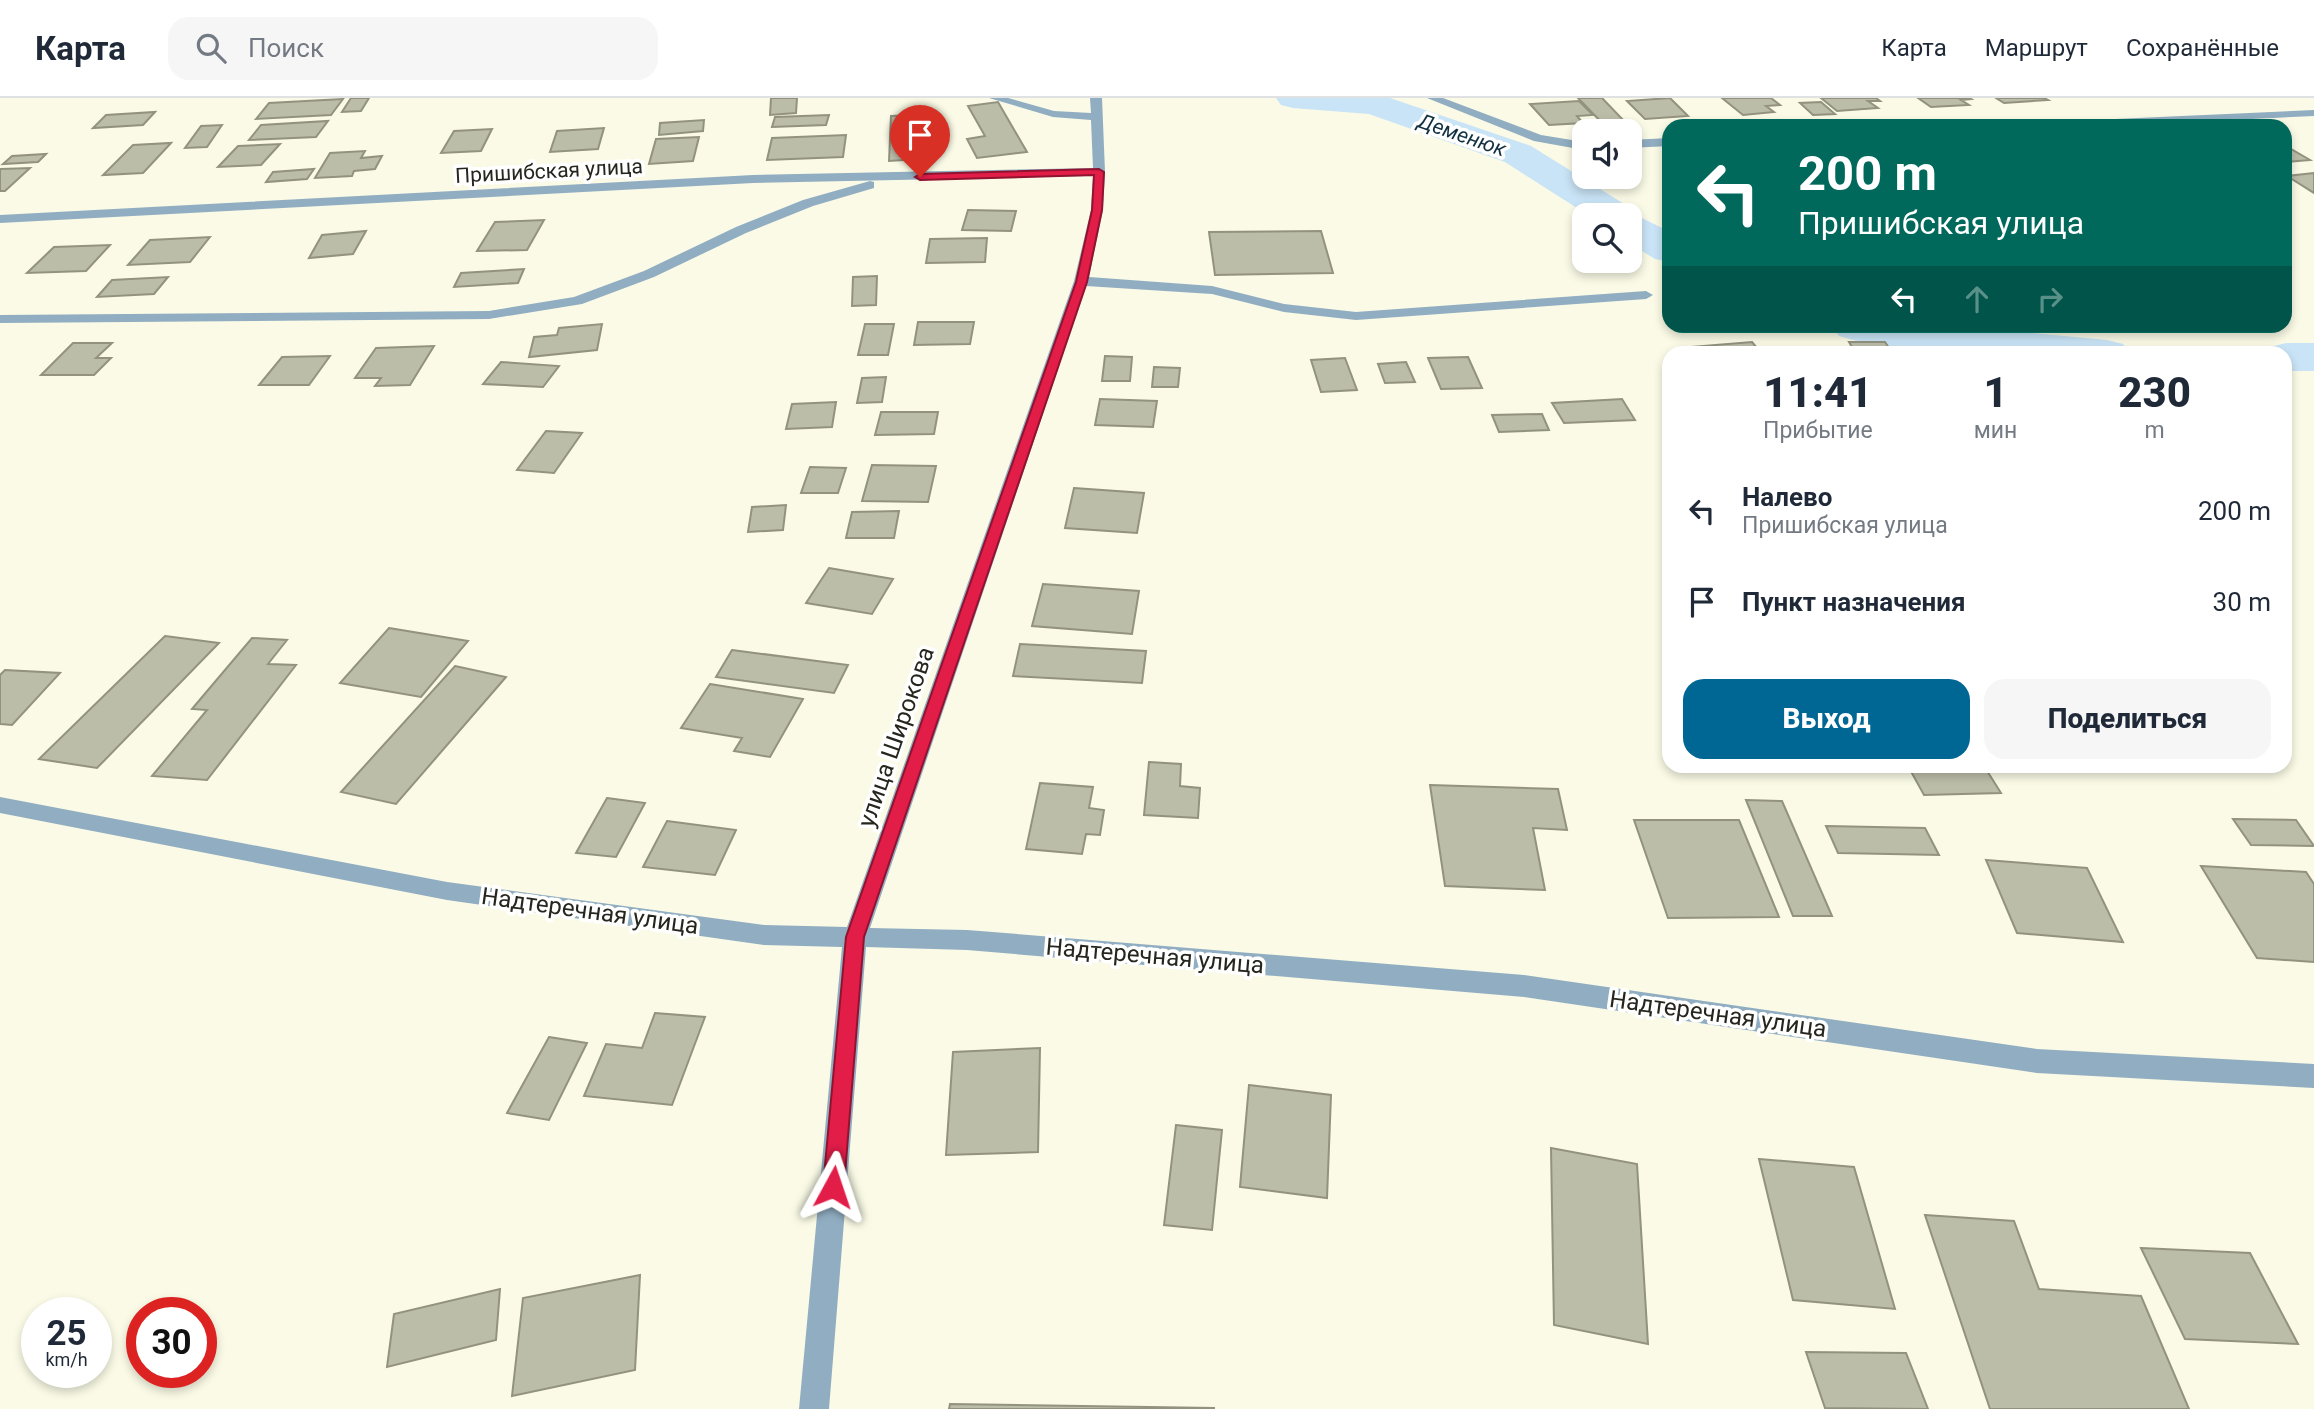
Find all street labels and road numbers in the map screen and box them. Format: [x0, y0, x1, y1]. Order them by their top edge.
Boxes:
street label: Пришибская улица [455, 154, 643, 188]
street label: улица Широкова [852, 643, 940, 831]
street label: Надтеречная улица [480, 882, 700, 940]
street label: Надтеречная улица [1045, 933, 1265, 979]
street label: Надтеречная улица [1608, 985, 1828, 1043]

